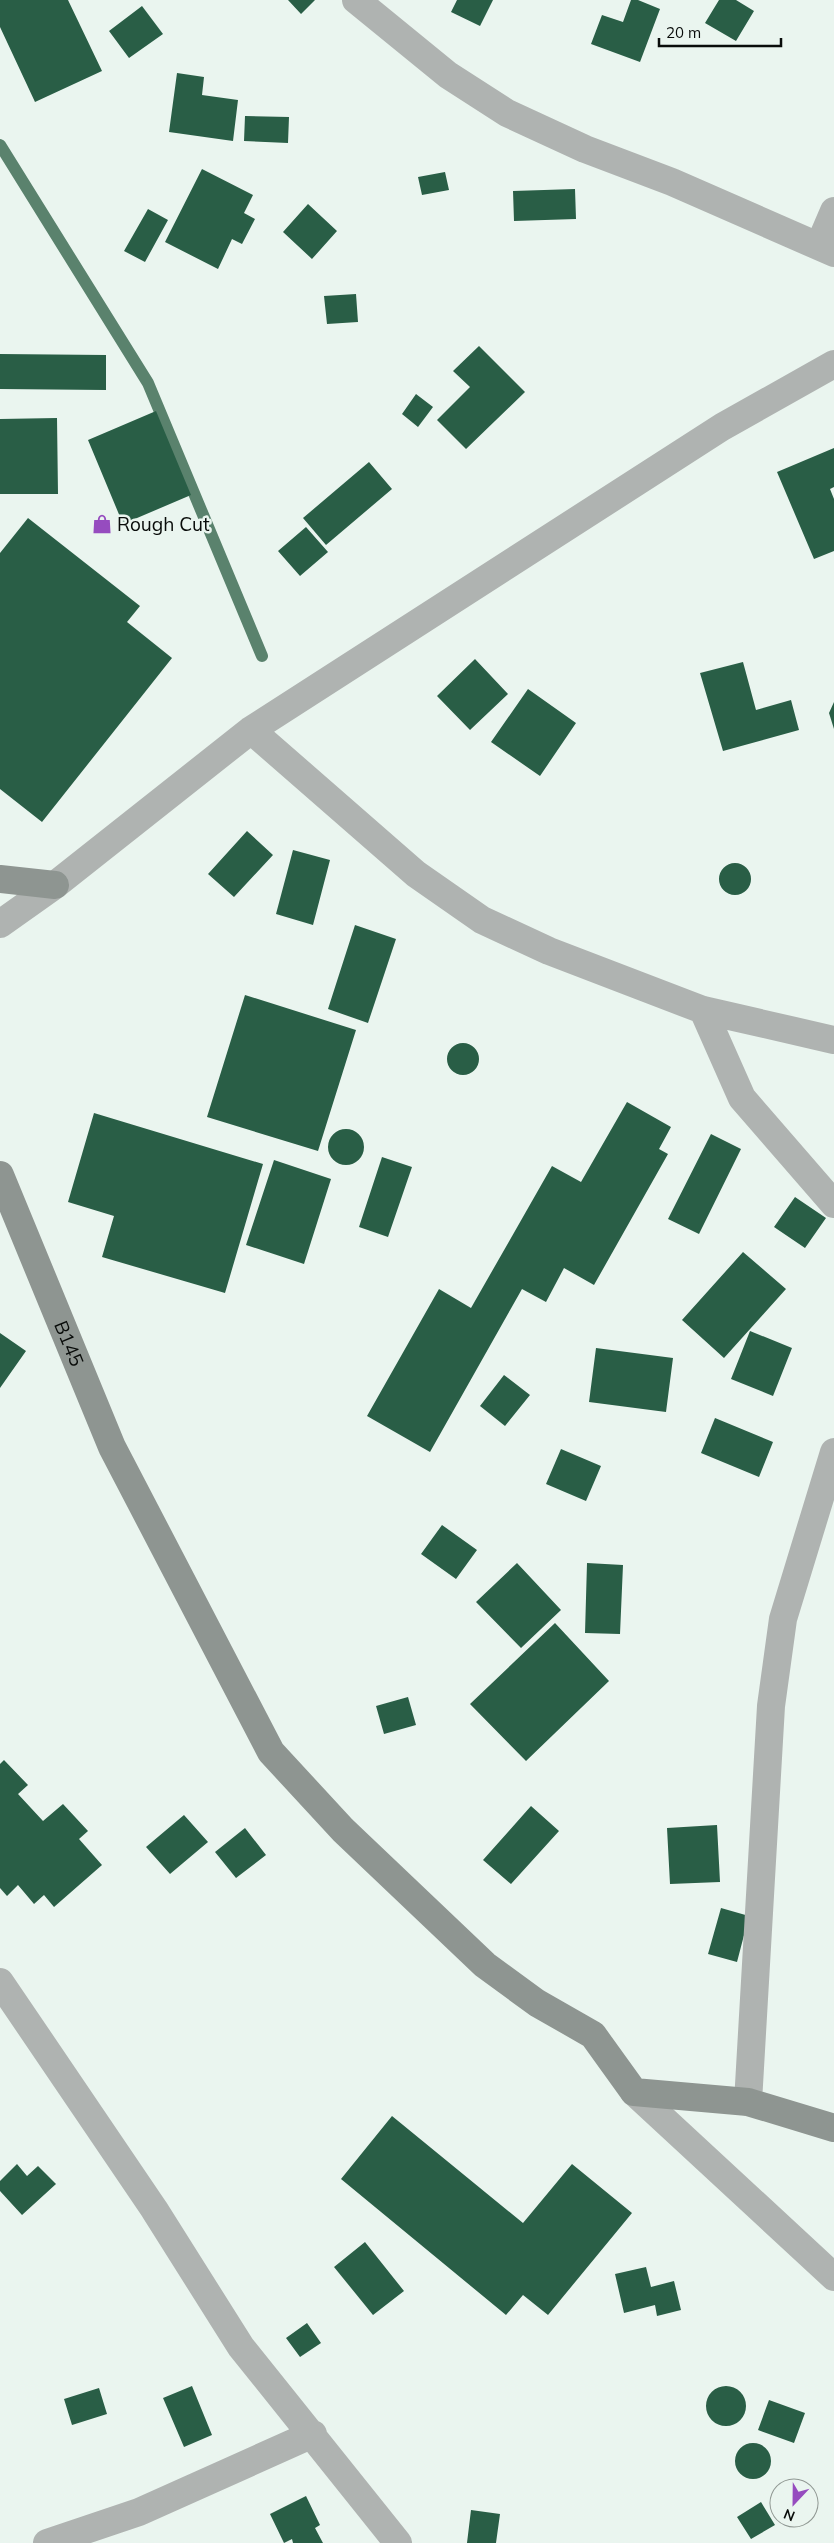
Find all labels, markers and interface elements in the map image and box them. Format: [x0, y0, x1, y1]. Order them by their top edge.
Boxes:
scale bar [659, 15, 782, 47]
text: 20 m [666, 23, 701, 42]
place label: Rough Cut [117, 512, 210, 536]
shop icon: Rough Cut [91, 513, 113, 535]
street label: B145 [49, 1317, 89, 1370]
north arrow [769, 2478, 819, 2528]
text: N [781, 2505, 797, 2525]

